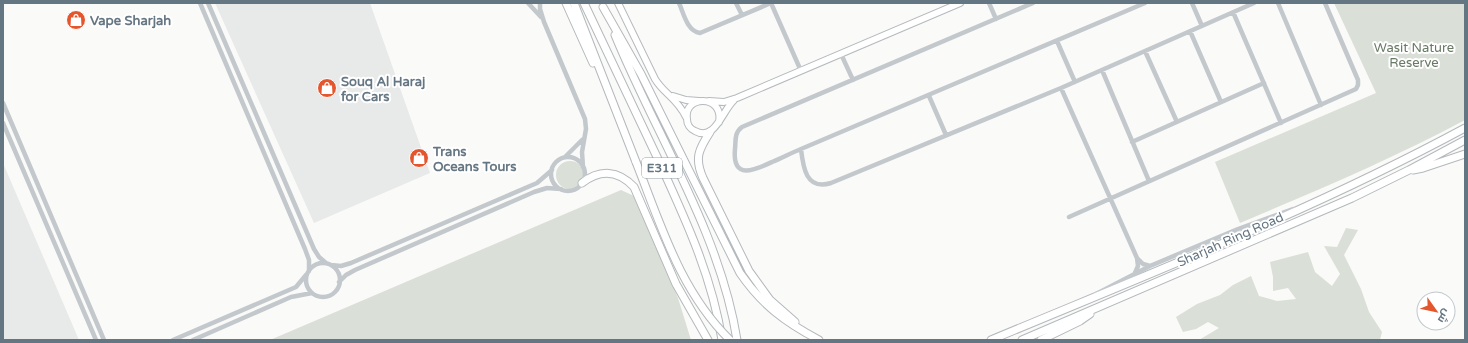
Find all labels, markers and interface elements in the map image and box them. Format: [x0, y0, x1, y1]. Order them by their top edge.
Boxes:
shop icon: Vape Sharjah [65, 9, 87, 31]
place label: Vape Sharjah [90, 13, 171, 29]
park label: Wasit Nature Reserve [1374, 40, 1454, 71]
place label: Souq Al Haraj for Cars [340, 74, 425, 105]
shop icon: Souq Al Haraj for Cars [316, 77, 338, 99]
place label: Trans Oceans Tours [432, 144, 517, 175]
shop icon: Trans Oceans Tours [408, 147, 430, 169]
road number: E311 [642, 158, 682, 178]
street label: Sharjah Ring Road [1175, 209, 1286, 271]
north arrow [1416, 291, 1456, 331]
text: ش [1435, 307, 1453, 326]

